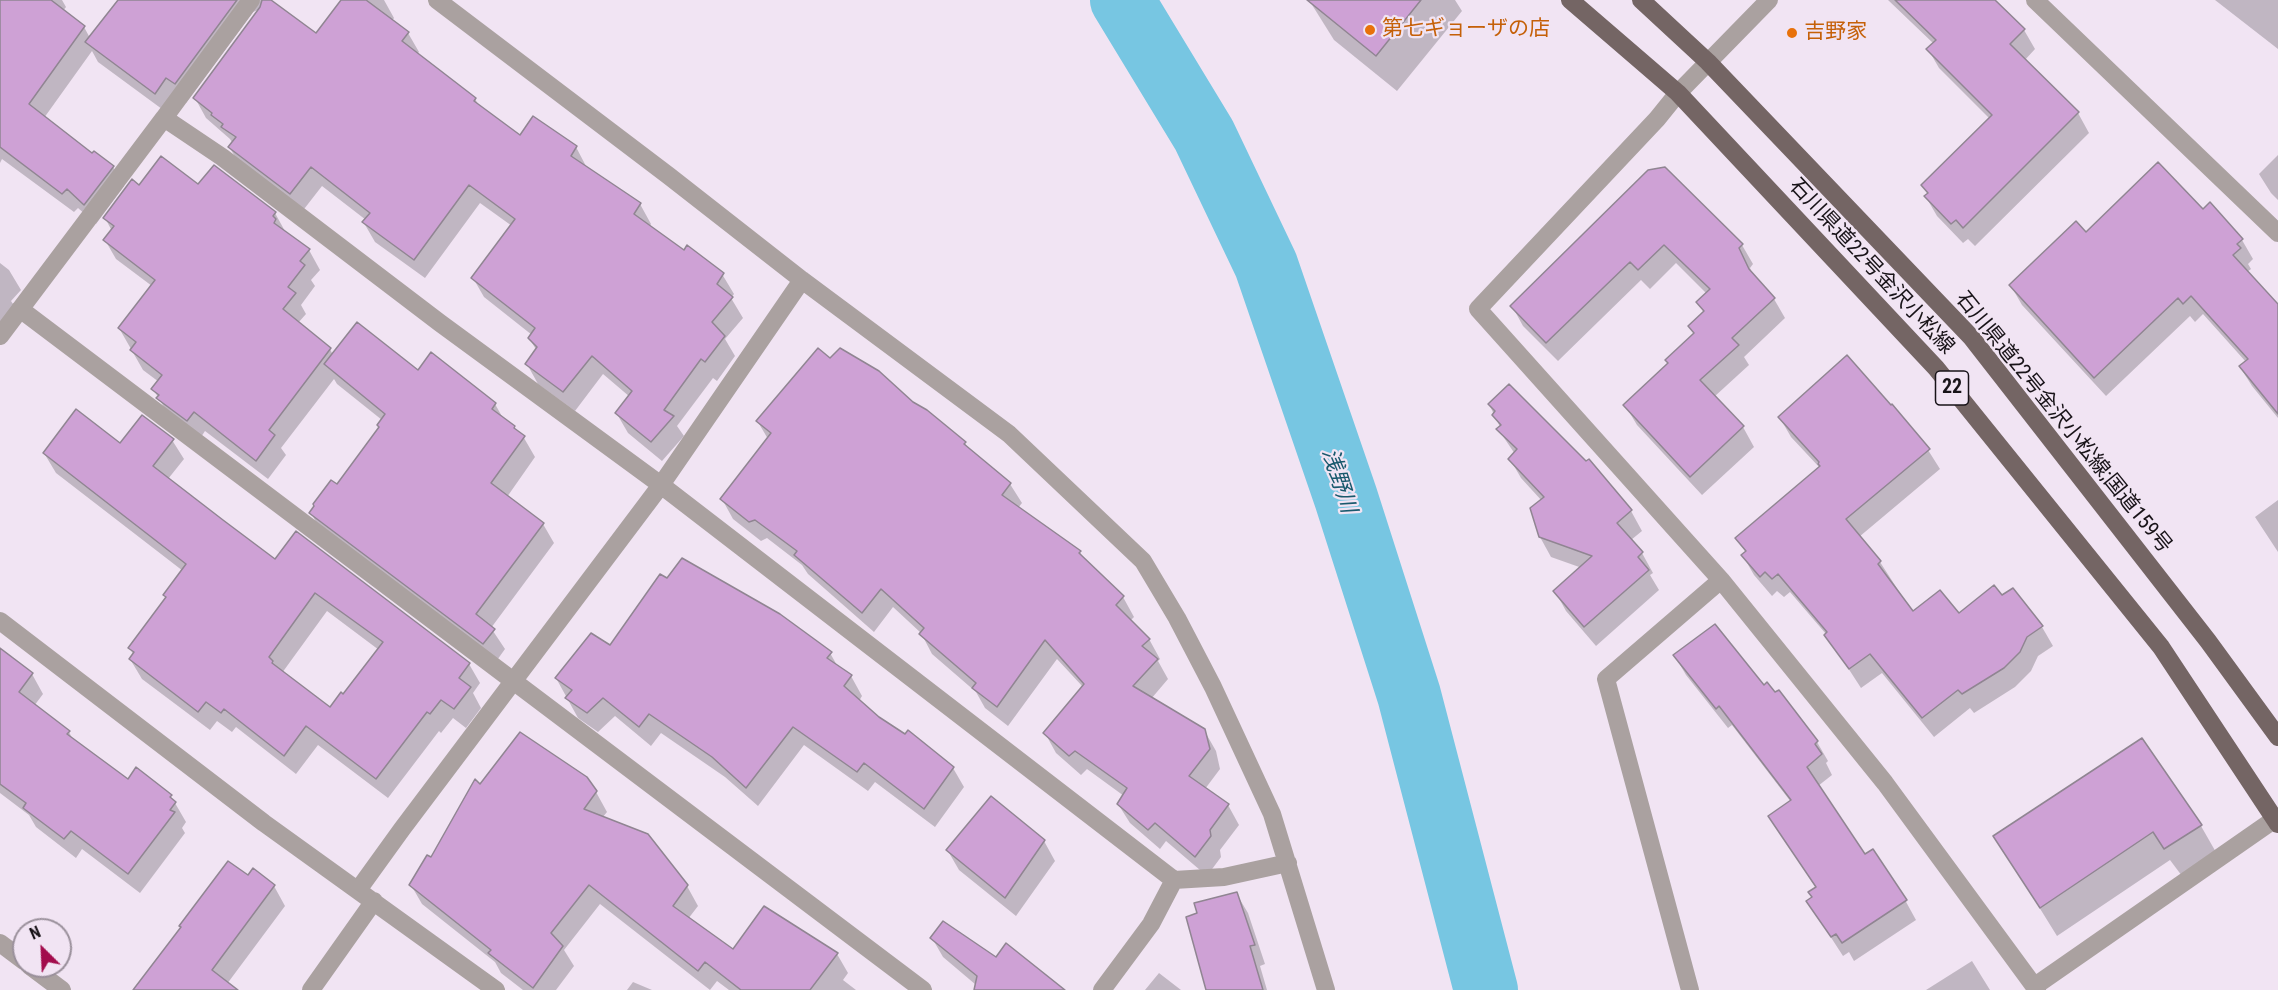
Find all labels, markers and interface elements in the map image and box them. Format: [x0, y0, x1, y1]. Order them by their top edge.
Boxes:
place label: 第七ギョーザの店 [1382, 17, 1550, 43]
place label: 吉野家 [1804, 20, 1867, 46]
marker: 第七ギョーザの店 [1363, 23, 1377, 37]
marker: 吉野家 [1785, 26, 1799, 40]
street label: 石川県道22号金沢小松線 [1783, 174, 1959, 360]
street label: 石川県道22号金沢小松線;国道159号 [1950, 287, 2176, 559]
road number: 22 [1936, 371, 1968, 405]
water label: 浅野川 [1315, 446, 1361, 516]
north arrow [12, 918, 72, 978]
text: N [27, 922, 44, 944]

